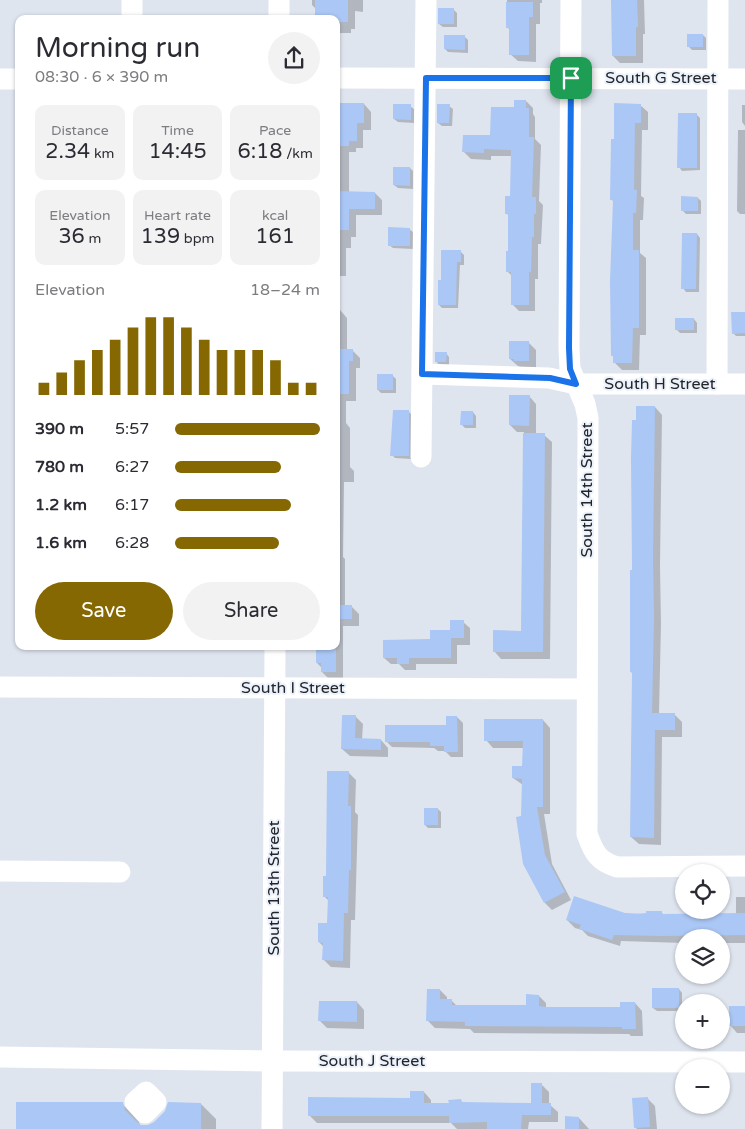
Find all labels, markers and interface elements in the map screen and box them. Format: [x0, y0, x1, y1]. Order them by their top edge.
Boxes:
text: Morning run [35, 31, 200, 65]
button: share [268, 32, 320, 84]
pin [550, 57, 592, 99]
icon: arrive [557, 64, 585, 92]
text: 08:30 · 6 × 390 m [35, 67, 168, 87]
street label: South G Street [605, 68, 717, 88]
text: Distance [51, 122, 109, 139]
text: Time [161, 122, 194, 139]
text: Pace [259, 122, 291, 139]
text: 2.34 [45, 139, 90, 164]
text: 14:45 [148, 139, 207, 164]
text: 6:18 [237, 139, 283, 164]
text: km [90, 145, 114, 162]
text: /km [283, 145, 313, 162]
text: Elevation [49, 207, 110, 224]
text: Heart rate [144, 207, 211, 224]
text: kcal [262, 207, 288, 224]
text: 36 [58, 224, 85, 249]
text: 139 [141, 224, 180, 249]
text: 161 [255, 224, 295, 249]
text: m [85, 230, 101, 247]
text: bpm [180, 230, 214, 247]
text: Elevation [35, 280, 105, 300]
text: 18–24 m [250, 280, 320, 300]
street label: South H Street [604, 374, 716, 394]
text: 390 m [35, 419, 84, 439]
text: 5:57 [115, 419, 149, 439]
street label: South 14th Street [577, 422, 597, 558]
text: 780 m [35, 457, 84, 477]
text: 6:27 [115, 457, 149, 477]
text: 1.2 km [35, 495, 87, 515]
text: 6:17 [115, 495, 149, 515]
text: 1.6 km [35, 533, 87, 553]
text: 6:28 [115, 533, 149, 553]
button: Save [35, 582, 173, 640]
button: Share [183, 582, 320, 640]
street label: South I Street [241, 678, 345, 698]
street label: South 13th Street [264, 820, 284, 956]
map controls [675, 864, 730, 1114]
button: locate [675, 864, 730, 919]
button: layers [675, 929, 730, 984]
button: + [675, 994, 730, 1049]
street label: South J Street [319, 1051, 425, 1071]
button: − [675, 1059, 730, 1114]

